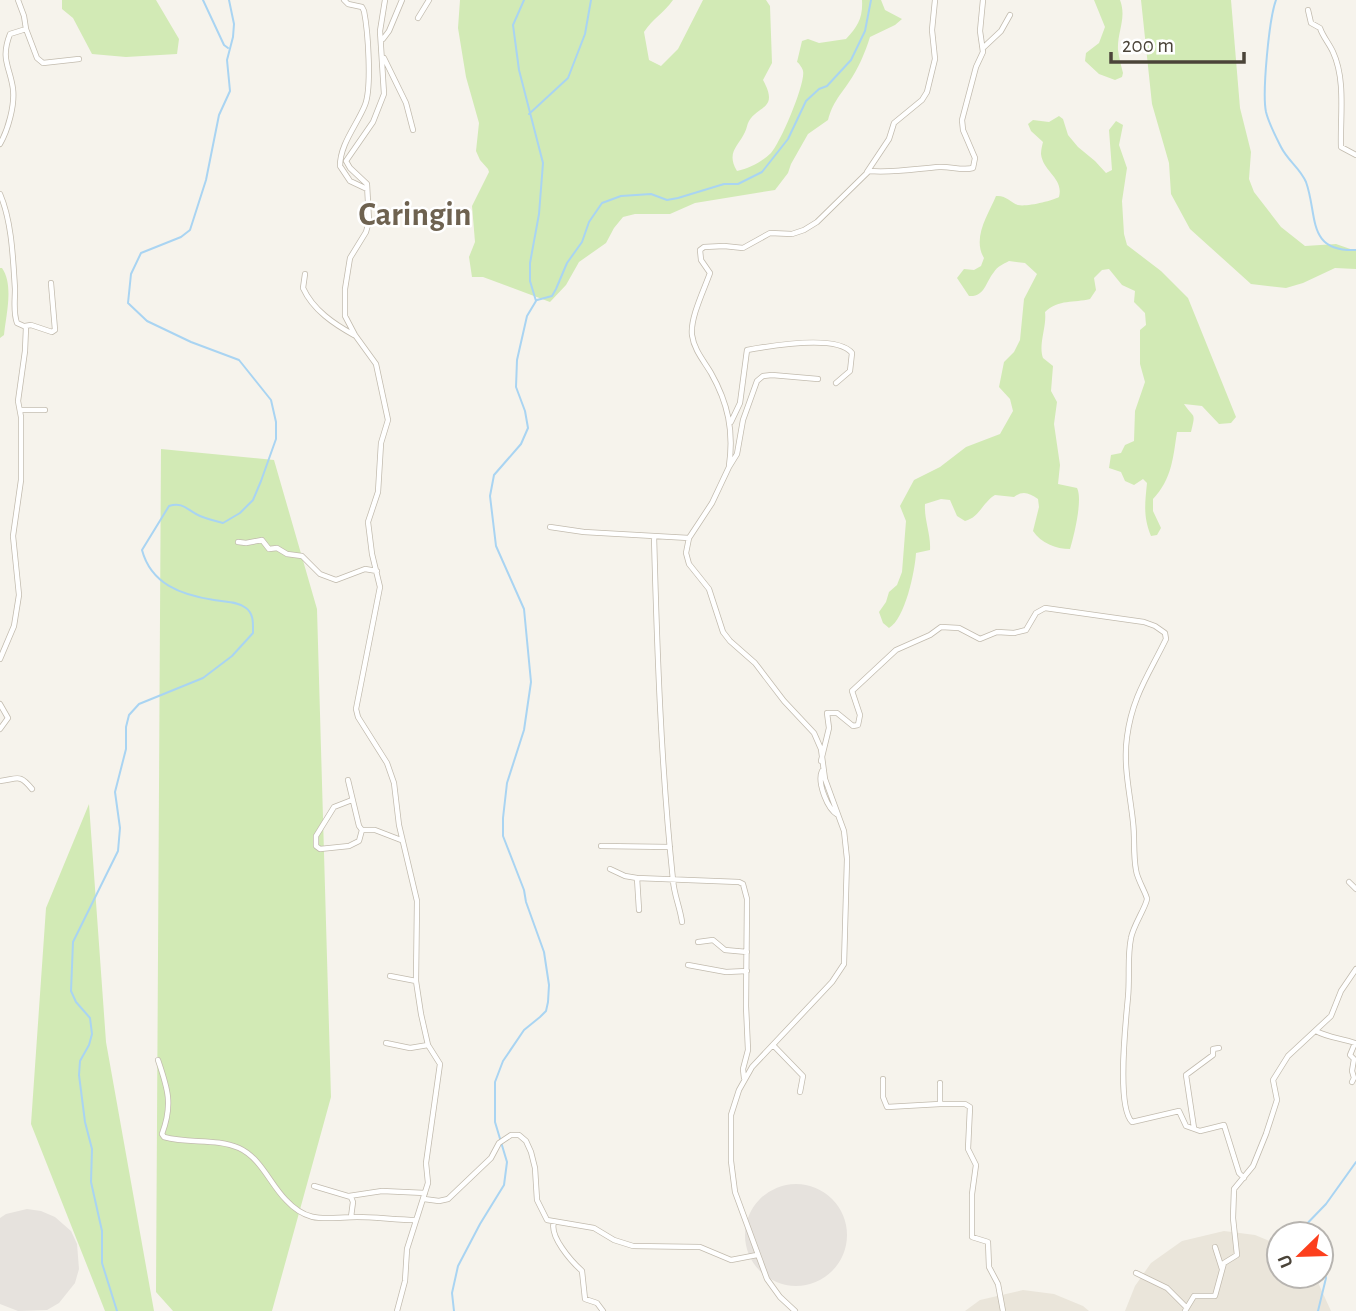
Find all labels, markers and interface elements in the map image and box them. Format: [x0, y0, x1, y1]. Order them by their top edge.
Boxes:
scale bar [1111, 21, 1244, 65]
text: 200 m [1122, 35, 1174, 56]
district label: Caringin [359, 199, 471, 232]
north arrow [1265, 1220, 1335, 1290]
text: U [1275, 1252, 1297, 1270]

